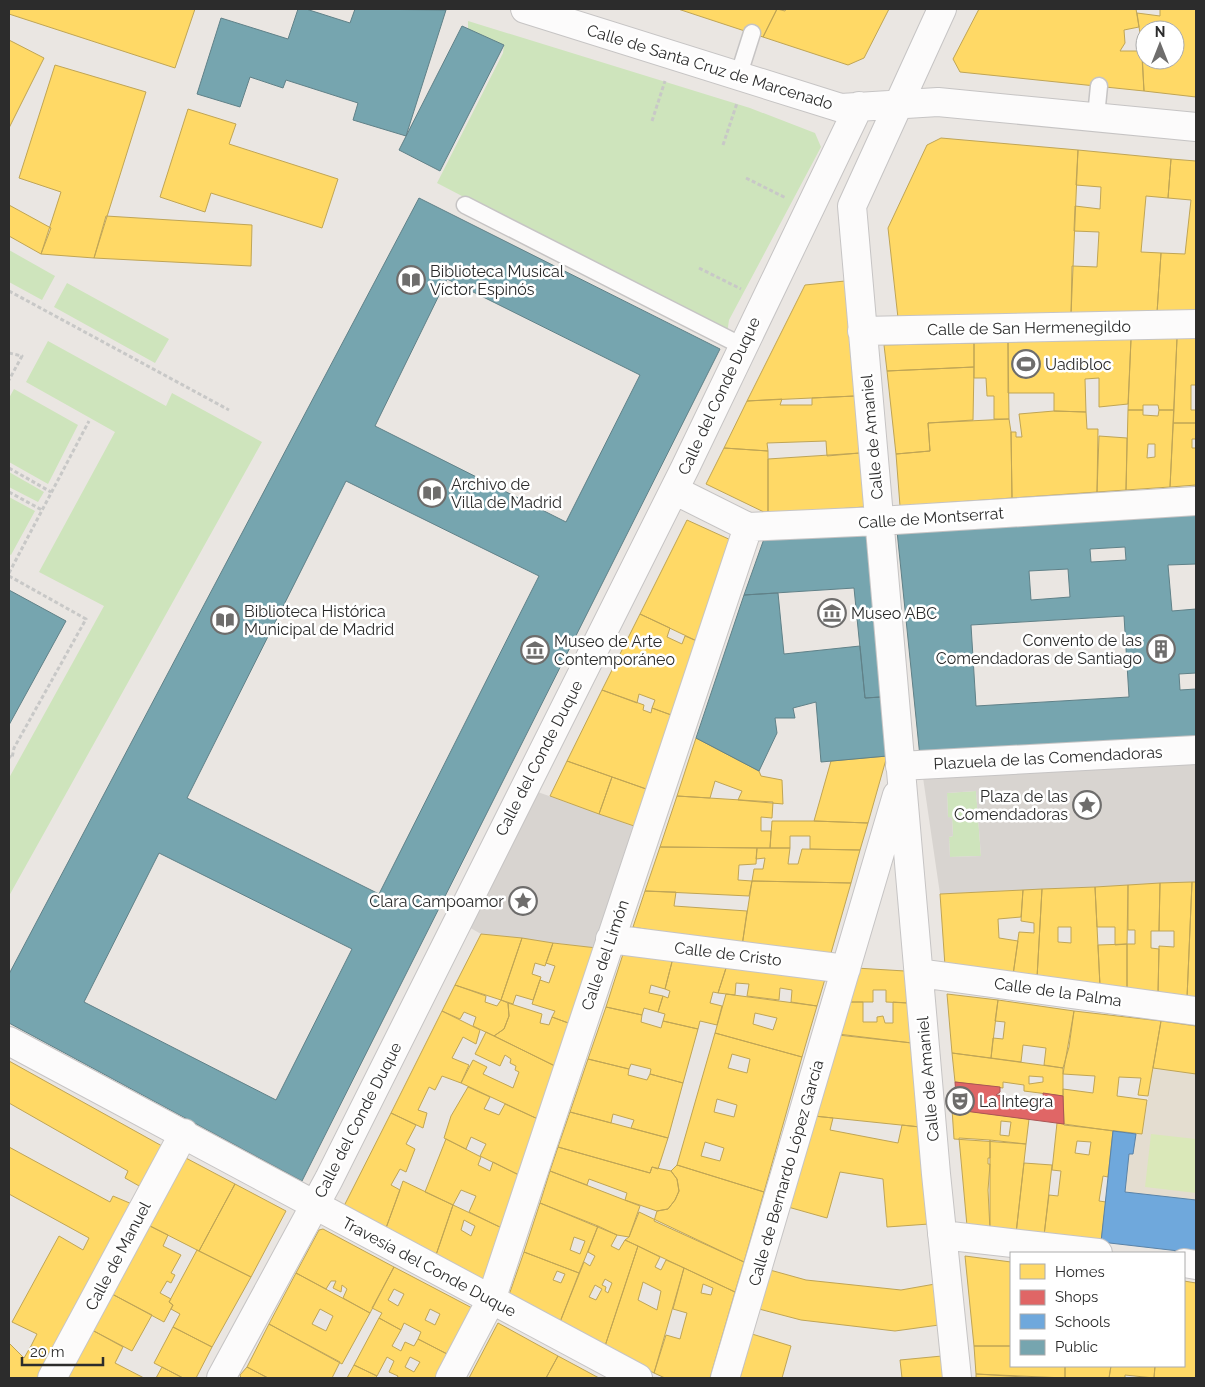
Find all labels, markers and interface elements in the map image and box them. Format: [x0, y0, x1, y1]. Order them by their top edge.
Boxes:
street label: Calle de Santa Cruz de Marcenado [585, 20, 835, 114]
north arrow [1135, 20, 1185, 70]
text: N [1155, 24, 1165, 40]
place label: Biblioteca Musical Víctor Espinós [430, 262, 565, 299]
library icon: Biblioteca Musical Víctor Espinós [396, 265, 426, 295]
street label: Calle del Conde Duque [674, 314, 764, 478]
street label: Calle de San Hermenegildo [927, 317, 1131, 339]
sports icon: Uadibloc [1011, 349, 1041, 379]
place label: Uadibloc [1045, 355, 1112, 374]
street label: Calle de Amaniel [857, 373, 887, 500]
place label: Archivo de Villa de Madrid [451, 475, 562, 512]
library icon: Archivo de Villa de Madrid [417, 478, 447, 508]
street label: Calle de Montserrat [858, 503, 1005, 533]
museum icon: Museo ABC [817, 598, 847, 628]
place label: Biblioteca Histórica Municipal de Madrid [244, 602, 394, 639]
place label: Museo ABC [851, 604, 937, 623]
library icon: Biblioteca Histórica Municipal de Madrid [210, 605, 240, 635]
place label: Convento de las Comendadoras de Santiago [936, 631, 1142, 668]
place label: Museo de Arte Contemporáneo [554, 632, 675, 669]
building icon: Convento de las Comendadoras de Santiago [1146, 634, 1176, 664]
museum icon: Museo de Arte Contemporáneo [520, 635, 550, 665]
street label: Calle del Conde Duque [491, 677, 587, 839]
street label: Plazuela de las Comendadoras [933, 742, 1163, 773]
place label: Plaza de las Comendadoras [954, 787, 1068, 824]
place icon: Plaza de las Comendadoras [1072, 790, 1102, 820]
place icon: Clara Campoamor [508, 886, 538, 916]
place label: Clara Campoamor [369, 892, 504, 911]
street label: Calle del Limón [577, 897, 633, 1013]
street label: Calle de Cristo [673, 938, 783, 970]
street label: Calle de la Palma [993, 974, 1123, 1010]
street label: Calle de Amaniel [913, 1015, 943, 1142]
street label: Calle del Conde Duque [310, 1039, 406, 1201]
street label: Calle de Bernardo López García [745, 1058, 827, 1288]
theatre icon: La Integra [945, 1086, 975, 1116]
place label: La Integra [979, 1092, 1053, 1111]
street label: Calle de Manuel [81, 1198, 155, 1314]
street label: Travesía del Conde Duque [339, 1213, 519, 1321]
legend [1010, 1252, 1185, 1367]
text: Homes [1055, 1263, 1105, 1281]
text: Shops [1055, 1288, 1098, 1306]
text: Schools [1055, 1313, 1110, 1331]
scale bar [22, 1334, 104, 1366]
text: Public [1055, 1338, 1098, 1356]
text: 20 m [30, 1343, 65, 1361]

